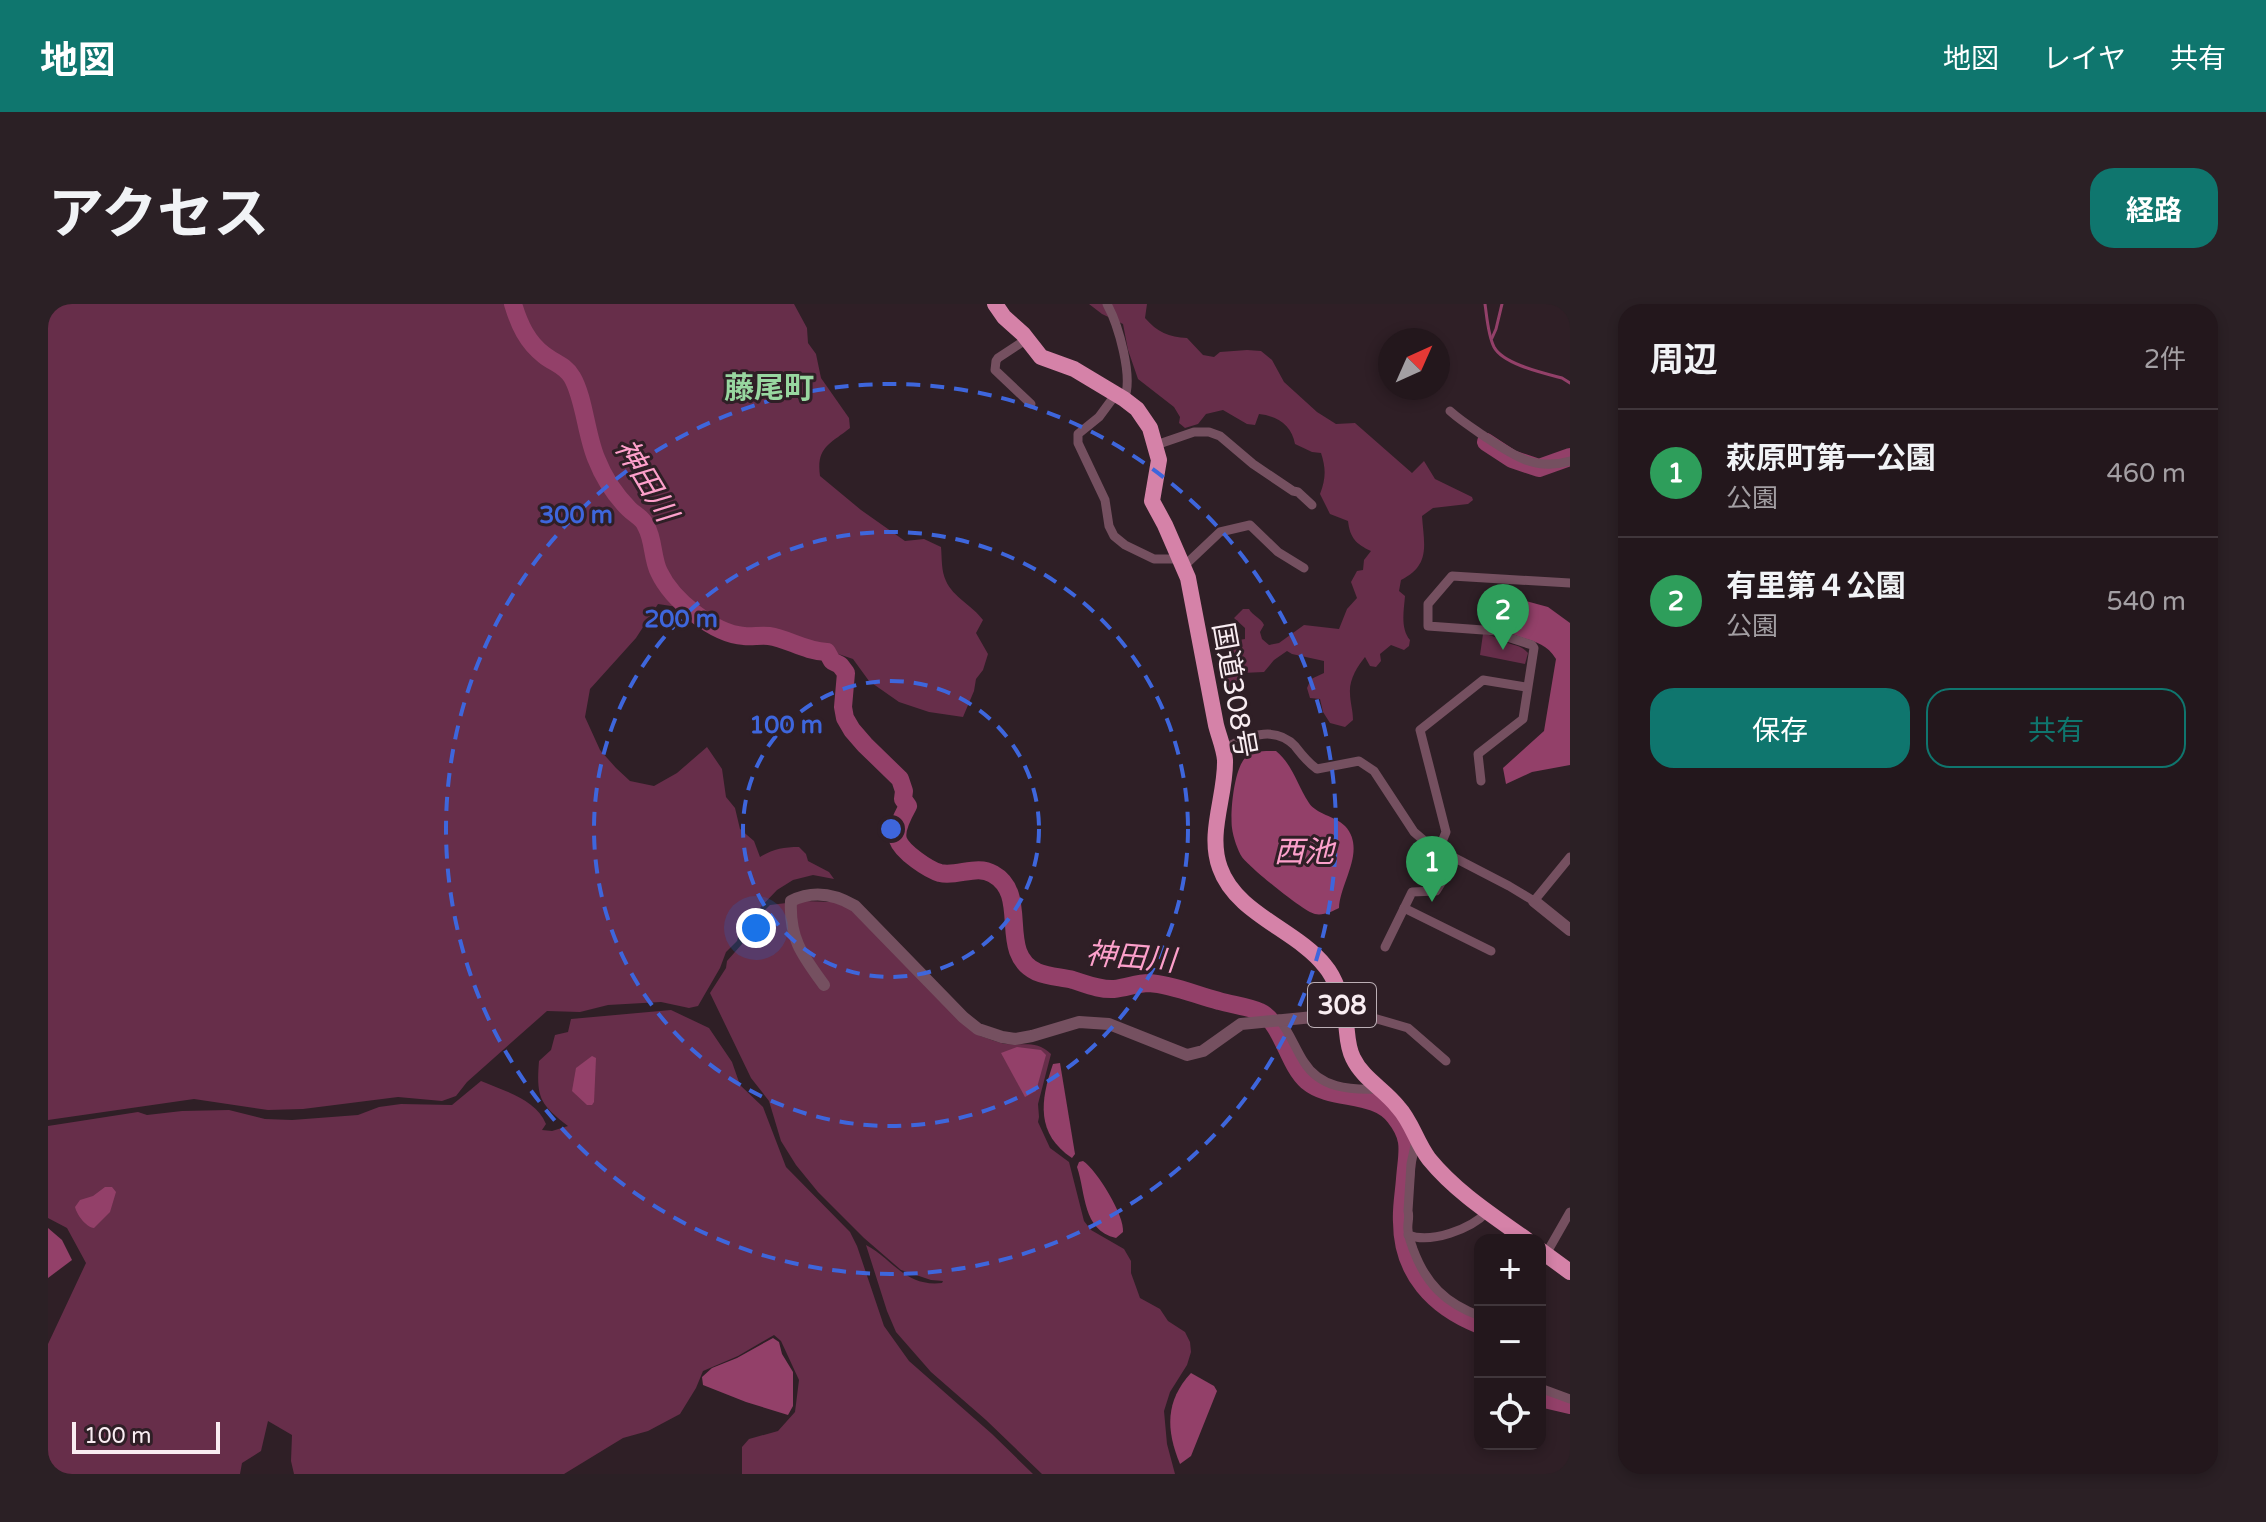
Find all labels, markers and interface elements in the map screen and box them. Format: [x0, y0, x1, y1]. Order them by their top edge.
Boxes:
text: 地図 [40, 38, 116, 84]
text: 地図 [1943, 42, 1999, 76]
text: レイヤ [2043, 42, 2126, 76]
text: 共有 [2170, 42, 2226, 76]
button: 経路 [2090, 168, 2218, 248]
text: アクセス [48, 182, 269, 249]
north arrow [1378, 328, 1450, 400]
text: 周辺 [1650, 340, 1718, 381]
text: 2件 [2144, 344, 2186, 375]
district label: 藤尾町 [724, 370, 814, 407]
water label: 神田川 [607, 432, 686, 531]
text: 萩原町第一公園 [1726, 440, 1936, 477]
text: 1 [1668, 458, 1684, 489]
text: 460 m [2106, 458, 2186, 489]
text: 公園 [1726, 483, 1778, 514]
text: 300 m [539, 501, 613, 530]
text: 有里第４公園 [1726, 568, 1906, 605]
pin: 2 [1477, 584, 1529, 650]
text: 2 [1668, 586, 1684, 617]
text: 540 m [2106, 586, 2186, 617]
text: 200 m [644, 605, 718, 634]
text: 公園 [1726, 611, 1778, 642]
street label: 国道308号 [1205, 620, 1263, 760]
button: 保存 [1650, 688, 1910, 768]
button: 共有 [1926, 688, 2186, 768]
text: 100 m [749, 711, 823, 740]
centre of rings [877, 815, 905, 843]
water label: 西池 [1274, 834, 1337, 871]
pin: 1 [1406, 836, 1458, 902]
your location [736, 908, 776, 948]
water label: 神田川 [1085, 935, 1180, 980]
road number: 308 [1308, 983, 1376, 1027]
map controls [1474, 1234, 1546, 1450]
button: + [1474, 1234, 1546, 1306]
button: − [1474, 1306, 1546, 1378]
button: locate [1474, 1378, 1546, 1450]
scale bar [72, 1418, 220, 1454]
text: 100 m [84, 1423, 151, 1449]

